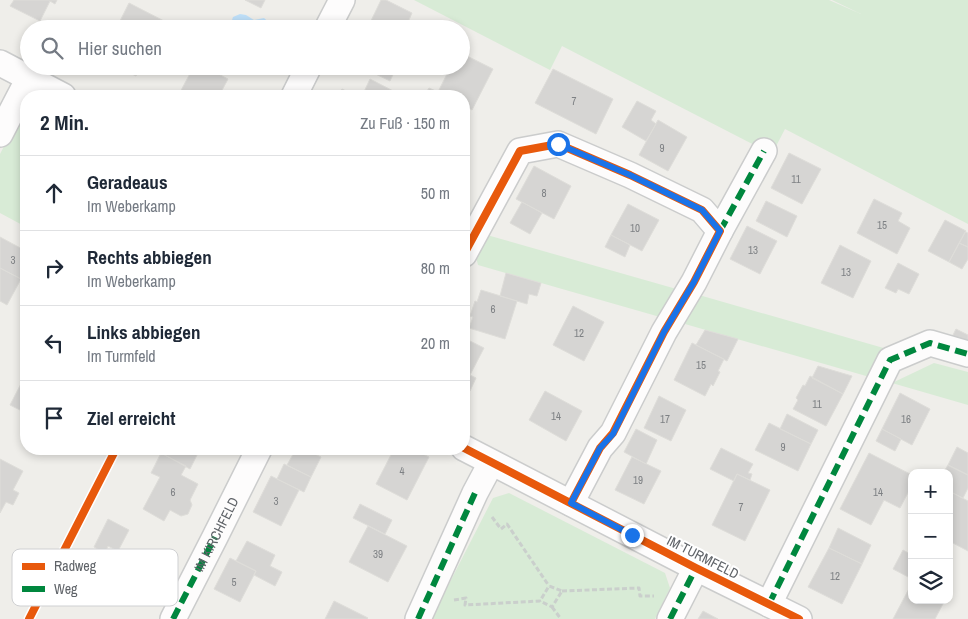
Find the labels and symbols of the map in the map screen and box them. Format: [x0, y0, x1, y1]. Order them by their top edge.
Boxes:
house number: 7 [571, 94, 577, 108]
route start [547, 133, 570, 156]
house number: 9 [659, 141, 665, 155]
house number: 11 [791, 172, 801, 186]
house number: 8 [541, 186, 547, 200]
house number: 15 [877, 218, 887, 232]
house number: 10 [630, 221, 640, 235]
house number: 13 [748, 243, 758, 257]
house number: 3 [10, 253, 16, 267]
house number: 13 [841, 265, 851, 279]
house number: 6 [490, 302, 496, 316]
house number: 12 [574, 326, 584, 340]
house number: 15 [696, 358, 706, 372]
house number: 11 [812, 397, 822, 411]
house number: 14 [551, 409, 561, 423]
house number: 17 [660, 412, 670, 426]
house number: 16 [901, 412, 911, 426]
house number: 9 [780, 440, 786, 454]
house number: 4 [399, 464, 405, 478]
house number: 19 [633, 473, 643, 487]
house number: 6 [170, 485, 176, 499]
house number: 14 [873, 485, 883, 499]
street label: IM KIRCHFELD [190, 494, 242, 575]
house number: 3 [273, 494, 279, 508]
house number: 7 [738, 500, 744, 514]
route end [621, 524, 644, 547]
street label: IM TURMFELD [664, 531, 742, 583]
house number: 39 [373, 547, 383, 561]
legend [12, 549, 178, 606]
text: Radweg [54, 557, 97, 575]
house number: 12 [830, 569, 840, 583]
house number: 5 [231, 575, 237, 589]
text: Weg [54, 580, 78, 598]

